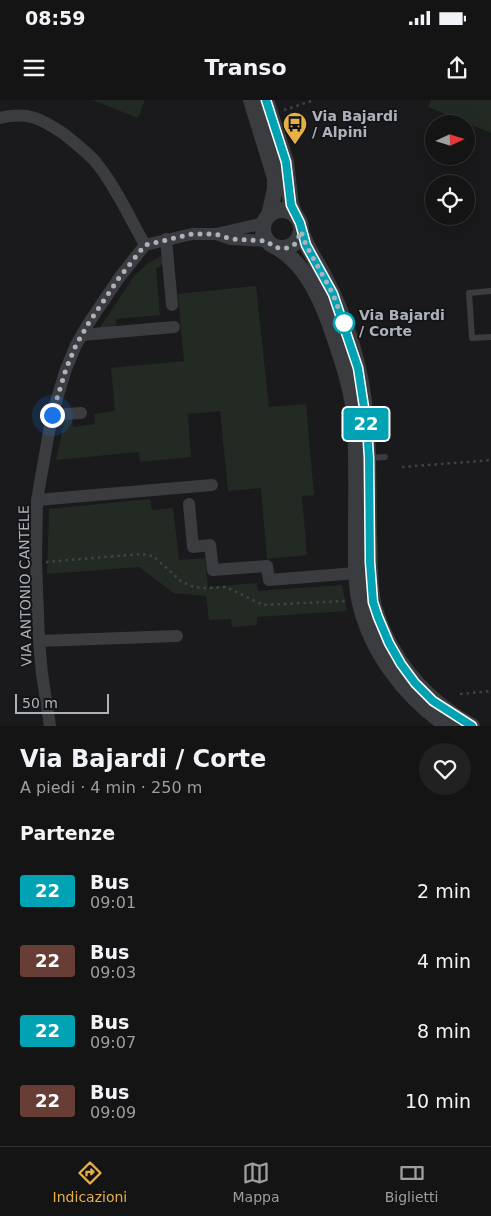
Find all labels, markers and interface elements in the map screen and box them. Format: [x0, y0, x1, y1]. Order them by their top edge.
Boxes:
text: 08:59 [25, 7, 85, 29]
icon: menu [20, 54, 48, 82]
icon: share [443, 54, 471, 82]
text: Transo [204, 55, 287, 80]
place label: Via Bajardi / Alpini [312, 108, 398, 140]
bus stop icon: Via Bajardi / Alpini [282, 111, 308, 145]
north arrow [425, 115, 475, 165]
map controls [425, 115, 475, 225]
button: locate [425, 175, 475, 225]
place label: Via Bajardi / Corte [359, 307, 445, 339]
marker: Via Bajardi / Corte [333, 312, 355, 334]
your location [40, 403, 65, 428]
line badge: 22 [344, 408, 388, 440]
text: 22 [353, 413, 379, 434]
street label: VIA ANTONIO CANTELE [16, 505, 34, 667]
scale bar [15, 691, 109, 714]
text: 50 m [22, 695, 58, 711]
button: heart [419, 743, 471, 795]
text: Via Bajardi / Corte [20, 745, 266, 773]
text: A piedi · 4 min · 250 m [20, 778, 202, 797]
text: Partenze [20, 822, 115, 844]
text: Bus [90, 871, 129, 893]
text: 22 [35, 880, 60, 901]
text: 2 min [417, 880, 471, 902]
text: 09:01 [90, 893, 136, 912]
text: Bus [90, 941, 129, 963]
text: 22 [35, 950, 60, 971]
text: 4 min [417, 950, 471, 972]
text: 09:03 [90, 963, 136, 982]
text: Bus [90, 1011, 129, 1033]
text: 22 [35, 1020, 60, 1041]
text: 8 min [417, 1020, 471, 1042]
text: 09:07 [90, 1033, 136, 1052]
text: Bus [90, 1081, 129, 1103]
text: 22 [35, 1090, 60, 1111]
text: 10 min [405, 1090, 471, 1112]
text: 09:09 [90, 1103, 136, 1122]
tab: Indicazioni [53, 1159, 127, 1205]
tab: Mappa [232, 1159, 279, 1205]
tab: Biglietti [385, 1159, 438, 1205]

